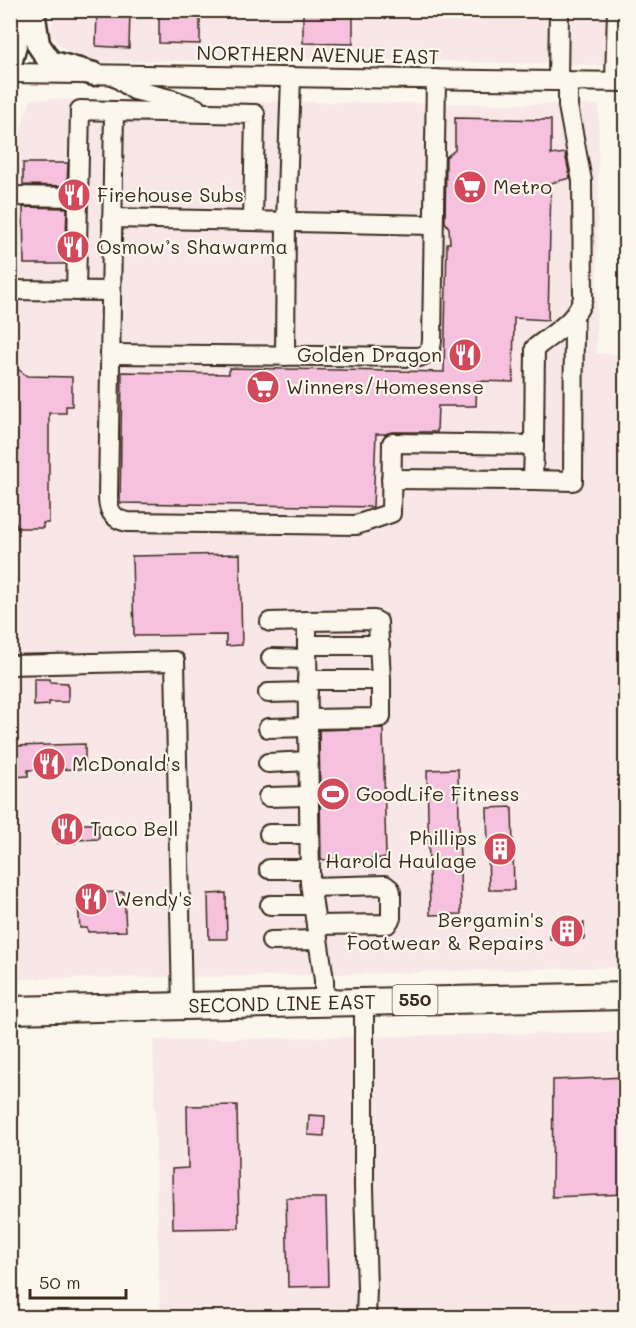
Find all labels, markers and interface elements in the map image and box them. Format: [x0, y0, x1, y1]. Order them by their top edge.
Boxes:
street label: NORTHERN AVENUE EAST [196, 39, 440, 69]
supermarket icon: Metro [452, 169, 488, 205]
place label: Metro [493, 173, 552, 199]
restaurant icon: Firehouse Subs [56, 177, 92, 213]
place label: Firehouse Subs [97, 181, 244, 207]
restaurant icon: Osmow’s Shawarma [55, 229, 91, 265]
place label: Osmow’s Shawarma [96, 233, 288, 259]
restaurant icon: Golden Dragon [447, 337, 483, 373]
place label: Golden Dragon [297, 341, 442, 367]
supermarket icon: Winners/Homesense [245, 369, 281, 405]
place label: Winners/Homesense [286, 373, 484, 399]
restaurant icon: McDonald's [31, 746, 67, 782]
place label: McDonald's [72, 750, 181, 776]
sports icon: GoodLife Fitness [315, 776, 351, 812]
place label: GoodLife Fitness [356, 780, 519, 806]
restaurant icon: Taco Bell [49, 811, 85, 847]
place label: Taco Bell [90, 815, 178, 841]
place label: Phillips Harold Haulage [325, 824, 477, 873]
building icon: Phillips Harold Haulage [482, 831, 518, 867]
restaurant icon: Wendy's [73, 881, 109, 917]
place label: Wendy's [114, 885, 192, 911]
place label: Bergamin's Footwear & Repairs [347, 906, 544, 955]
building icon: Bergamin's Footwear & Repairs [549, 913, 585, 949]
road number: 550 [392, 985, 438, 1015]
street label: SECOND LINE EAST [188, 988, 376, 1018]
scale bar [30, 1262, 126, 1300]
text: 50 m [39, 1270, 81, 1294]

